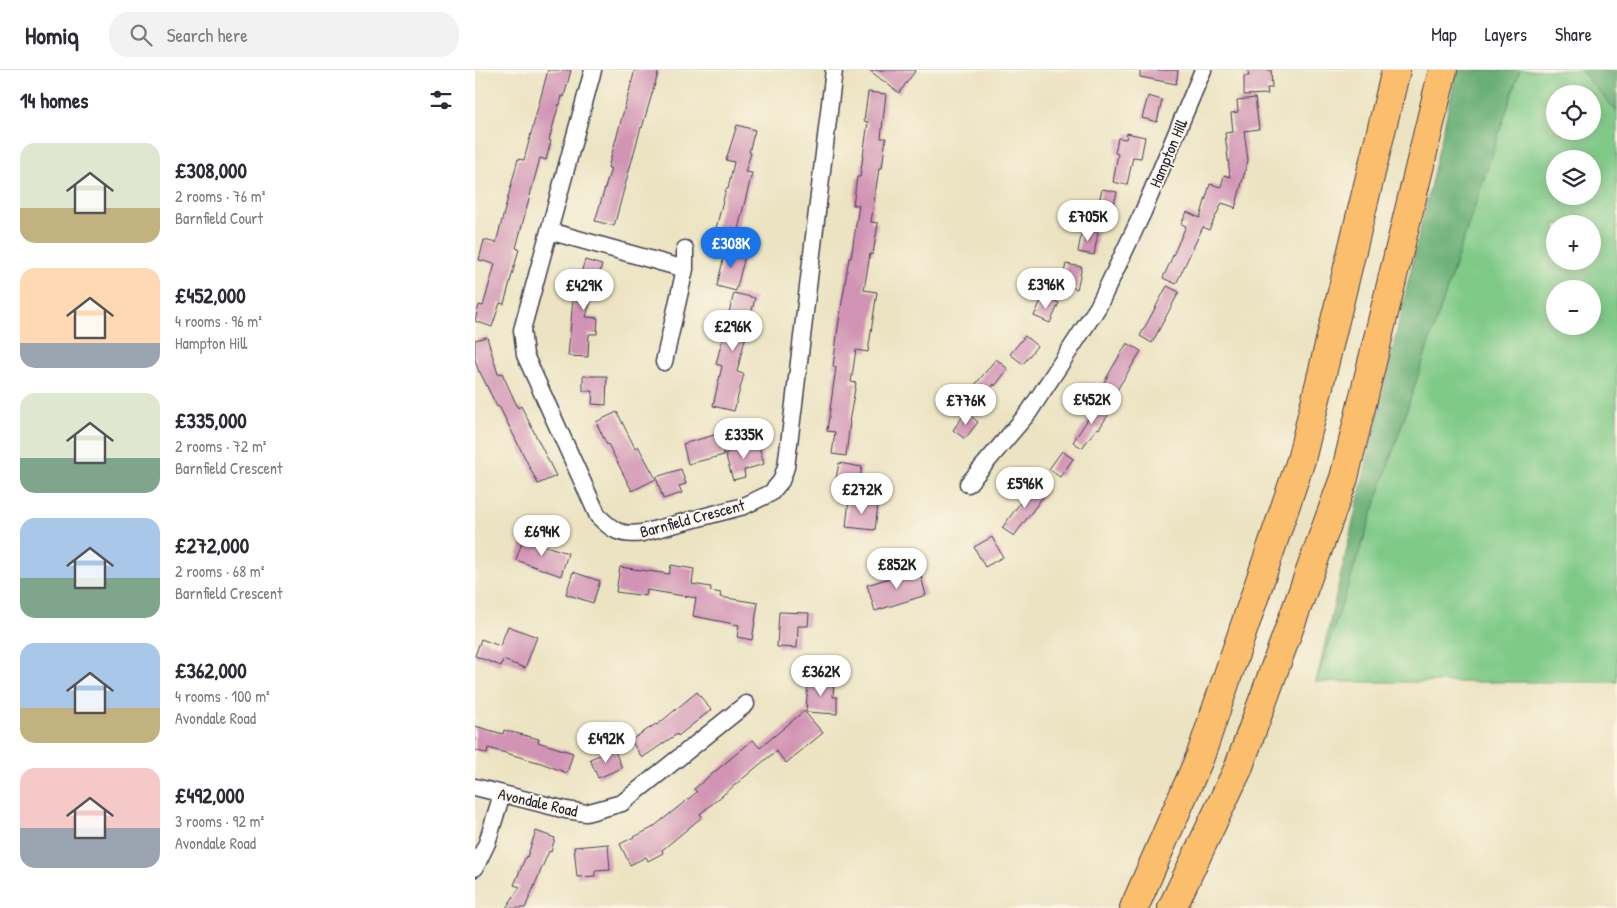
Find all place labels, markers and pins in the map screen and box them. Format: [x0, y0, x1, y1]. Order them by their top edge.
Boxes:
pin: £705K [1053, 200, 1123, 242]
pin: £308K [696, 226, 766, 269]
pin: £429K [549, 268, 619, 311]
pin: £396K [1011, 268, 1081, 310]
pin: £296K [698, 310, 768, 352]
pin: £452K [1057, 382, 1127, 425]
pin: £776K [931, 384, 1001, 426]
pin: £335K [709, 418, 779, 460]
pin: £596K [990, 466, 1060, 509]
pin: £272K [827, 472, 897, 515]
pin: £694K [507, 514, 577, 557]
pin: £852K [862, 548, 932, 590]
pin: £362K [786, 654, 856, 697]
pin: £492K [571, 722, 641, 764]

